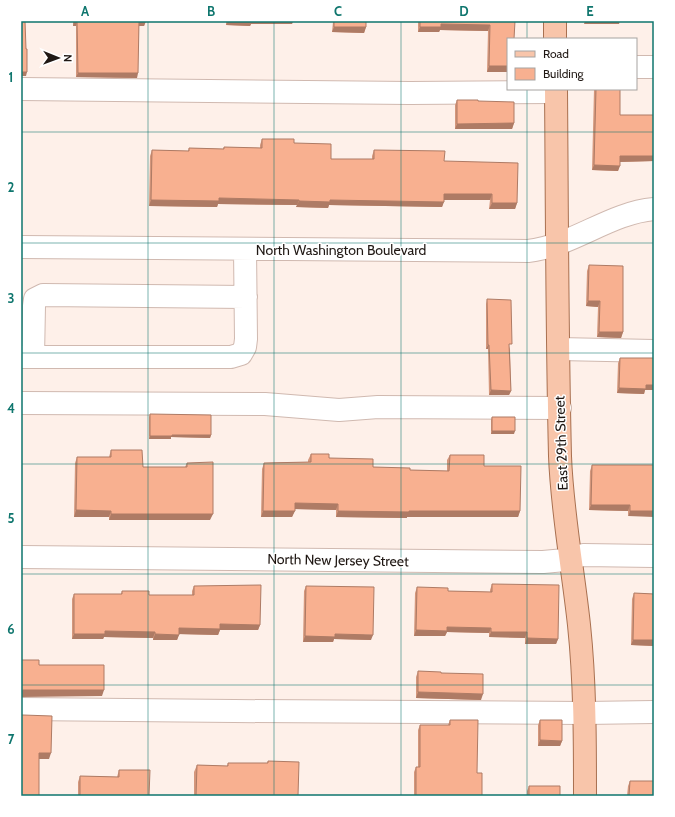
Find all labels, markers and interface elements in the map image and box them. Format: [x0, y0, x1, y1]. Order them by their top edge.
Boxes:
text: A [81, 3, 90, 19]
text: B [207, 3, 215, 19]
text: C [334, 3, 342, 19]
text: D [459, 3, 469, 19]
text: E [586, 3, 594, 19]
north arrow [38, 38, 78, 78]
legend [507, 38, 637, 90]
text: Road [543, 46, 569, 61]
text: N [61, 54, 75, 62]
text: Building [543, 66, 585, 81]
text: 1 [9, 69, 13, 85]
text: 2 [8, 179, 15, 195]
street label: North Washington Boulevard [256, 241, 426, 259]
text: 3 [7, 290, 15, 306]
street label: East 29th Street [550, 395, 572, 491]
text: 4 [7, 400, 15, 416]
text: 5 [8, 510, 15, 526]
street label: North New Jersey Street [267, 550, 409, 570]
text: 6 [7, 621, 15, 637]
text: 7 [8, 731, 15, 747]

